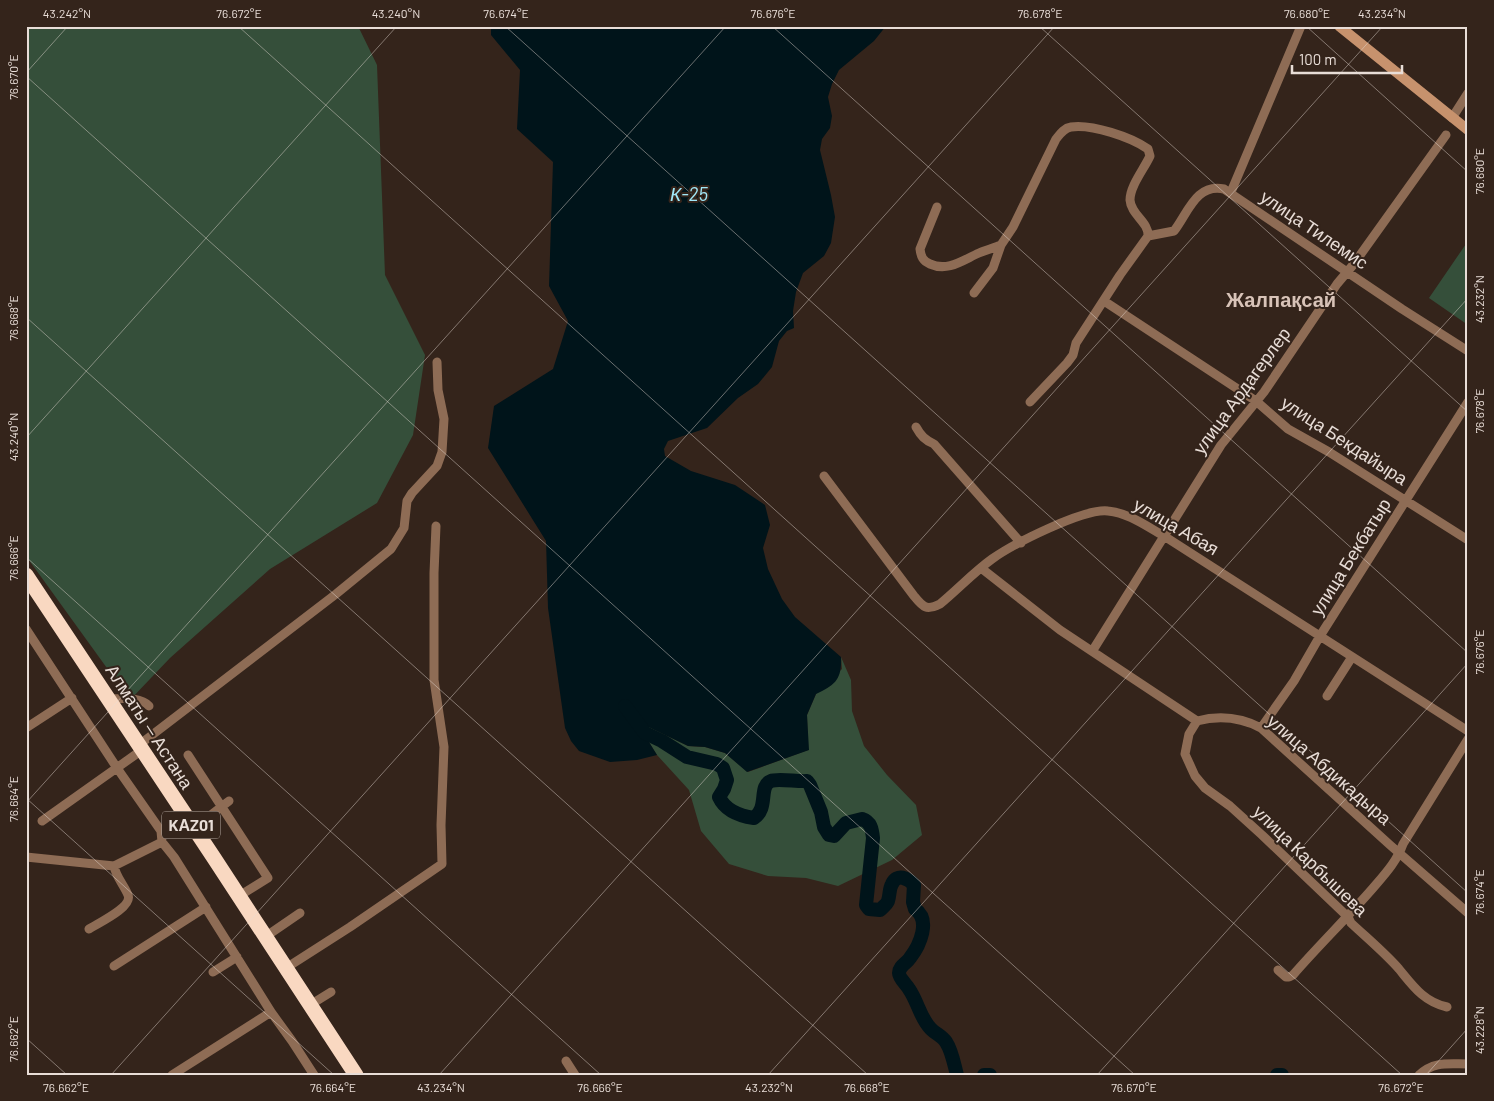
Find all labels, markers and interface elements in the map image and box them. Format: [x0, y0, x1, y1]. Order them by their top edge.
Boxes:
text: 43.242°N [43, 6, 91, 20]
text: 76.672°E [216, 6, 262, 20]
text: 43.240°N [372, 6, 420, 20]
text: 76.674°E [483, 6, 529, 20]
text: 76.676°E [750, 6, 796, 20]
text: 76.678°E [1017, 6, 1063, 20]
text: 76.680°E [1284, 6, 1330, 20]
text: 43.234°N [1358, 6, 1406, 20]
scale bar [1292, 42, 1402, 74]
text: 100 m [1299, 50, 1337, 68]
text: 76.670°E [6, 54, 20, 100]
text: 76.680°E [1472, 148, 1486, 194]
water label: К-25 [670, 182, 708, 205]
street label: улица Тилемис [1256, 185, 1373, 273]
text: 43.232°N [1472, 275, 1486, 323]
district label: Жалпақсай [1225, 287, 1336, 311]
text: 76.668°E [6, 295, 20, 341]
street label: улица Ардагерлер [1188, 323, 1295, 458]
text: 76.678°E [1472, 388, 1486, 434]
street label: улица Бекдайыра [1277, 391, 1413, 490]
text: 43.240°N [6, 413, 20, 461]
street label: улица Абая [1130, 493, 1223, 559]
street label: улица Бекбатыр [1305, 494, 1395, 619]
text: 76.666°E [6, 535, 20, 581]
text: 76.676°E [1472, 629, 1486, 675]
street label: Алматы — Астана [101, 660, 199, 794]
street label: улица Абдикадыра [1263, 709, 1397, 830]
text: 76.664°E [6, 776, 20, 822]
street label: улица Карбышева [1249, 800, 1373, 921]
road number: KАZ01 [162, 812, 220, 838]
text: 76.674°E [1472, 869, 1486, 915]
text: 43.228°N [1472, 1006, 1486, 1054]
text: 76.662°E [6, 1016, 20, 1062]
text: 76.662°E [43, 1080, 89, 1094]
text: 76.664°E [310, 1080, 356, 1094]
text: 43.234°N [417, 1080, 465, 1094]
text: 76.666°E [577, 1080, 623, 1094]
text: 43.232°N [745, 1080, 793, 1094]
text: 76.668°E [844, 1080, 890, 1094]
text: 76.670°E [1111, 1080, 1157, 1094]
text: 76.672°E [1378, 1080, 1424, 1094]

